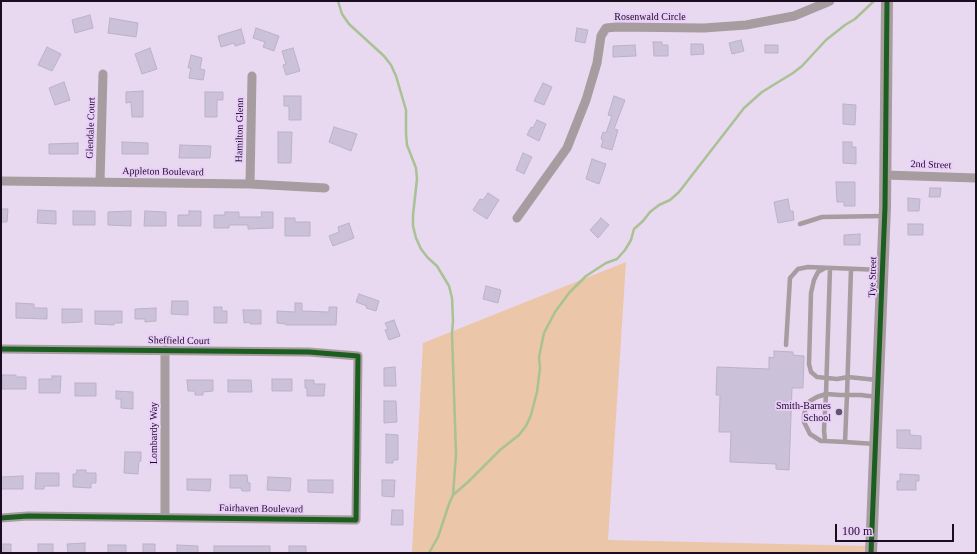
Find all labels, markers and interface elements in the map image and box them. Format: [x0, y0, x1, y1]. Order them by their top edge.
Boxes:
street label: Rosenwald Circle [614, 11, 686, 23]
street label: Glendale Court [84, 97, 98, 159]
street label: Hamilton Glenn [233, 98, 247, 162]
street label: 2nd Street [910, 158, 952, 172]
street label: Appleton Boulevard [122, 165, 204, 179]
street label: Tye Street [866, 256, 880, 298]
street label: Sheffield Court [148, 334, 210, 348]
place label: Smith-Barnes School [776, 400, 831, 424]
street label: Lombardy Way [148, 402, 160, 464]
marker: Smith-Barnes School [834, 407, 844, 417]
street label: Fairhaven Boulevard [219, 502, 303, 516]
scale bar [837, 516, 956, 542]
text: 100 m [842, 524, 872, 538]

